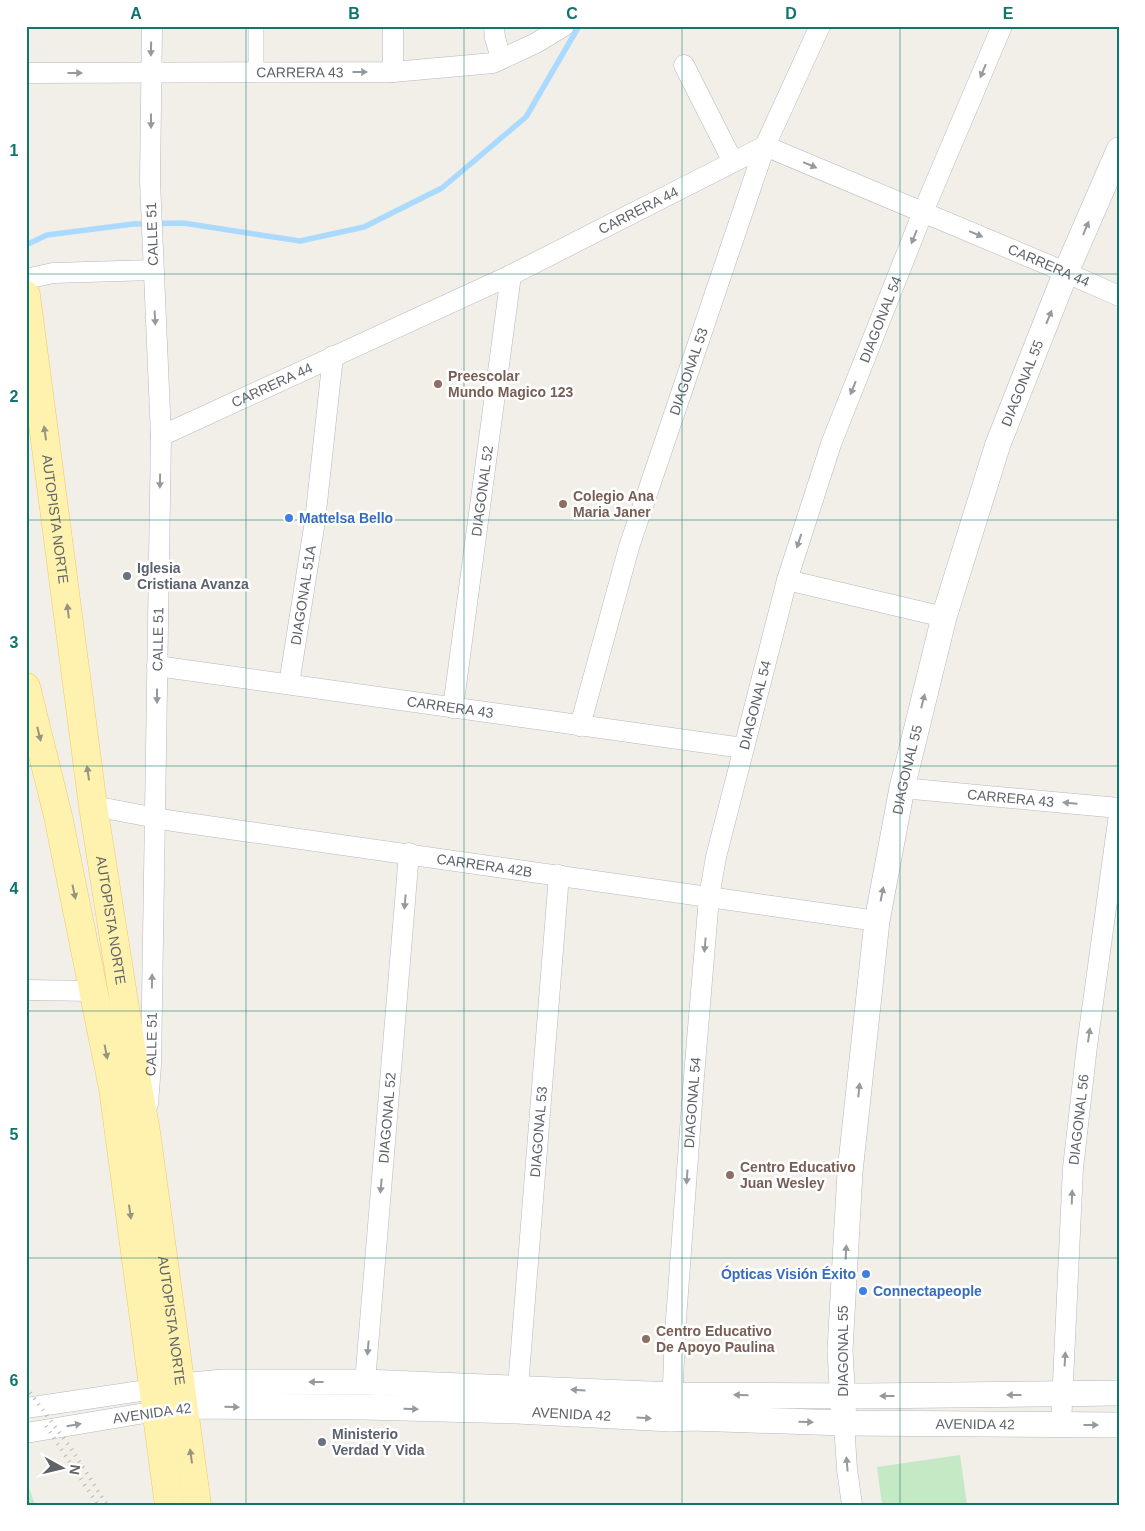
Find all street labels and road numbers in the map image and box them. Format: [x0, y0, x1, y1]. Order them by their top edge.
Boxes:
street label: CARRERA 43 [256, 64, 344, 80]
street label: CARRERA 44 [596, 183, 681, 237]
street label: CALLE 51 [143, 202, 161, 266]
street label: CARRERA 44 [1006, 241, 1092, 290]
street label: DIAGONAL 54 [856, 274, 905, 365]
street label: DIAGONAL 53 [666, 325, 711, 417]
street label: DIAGONAL 55 [998, 337, 1046, 428]
street label: CARRERA 44 [229, 359, 315, 411]
street label: DIAGONAL 52 [468, 444, 496, 537]
street label: AUTOPISTA NORTE [39, 454, 72, 585]
street label: DIAGONAL 51A [287, 543, 319, 646]
street label: CALLE 51 [149, 607, 166, 671]
street label: DIAGONAL 54 [736, 658, 774, 751]
street label: CARRERA 43 [406, 693, 495, 721]
street label: DIAGONAL 55 [889, 723, 925, 816]
street label: CARRERA 43 [966, 786, 1055, 810]
street label: CARRERA 42B [436, 851, 533, 880]
street label: AUTOPISTA NORTE [93, 855, 129, 986]
street label: CALLE 51 [142, 1012, 160, 1077]
street label: DIAGONAL 54 [681, 1056, 704, 1149]
street label: DIAGONAL 52 [375, 1072, 399, 1164]
street label: DIAGONAL 56 [1065, 1073, 1092, 1166]
street label: DIAGONAL 53 [527, 1085, 550, 1178]
street label: AUTOPISTA NORTE [155, 1255, 189, 1386]
street label: DIAGONAL 55 [835, 1305, 851, 1397]
street label: AVENIDA 42 [112, 1400, 192, 1426]
street label: AVENIDA 42 [531, 1404, 612, 1424]
street label: AVENIDA 42 [936, 1416, 1015, 1432]

